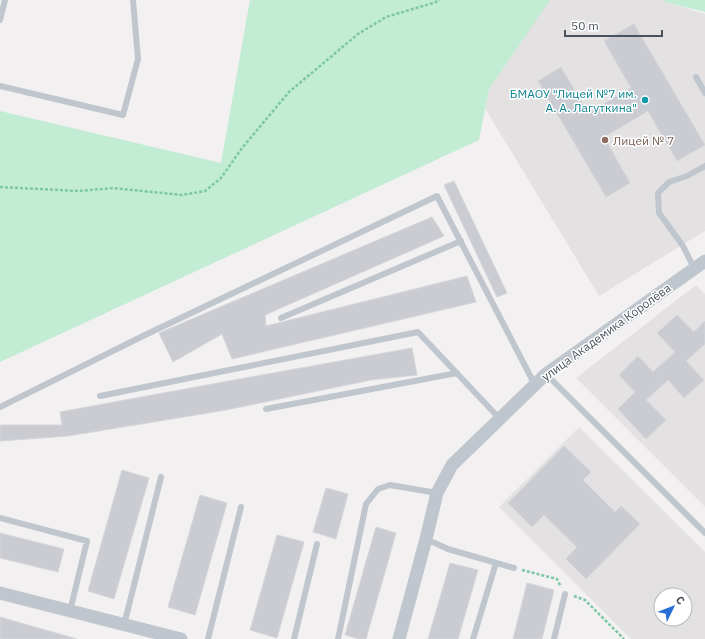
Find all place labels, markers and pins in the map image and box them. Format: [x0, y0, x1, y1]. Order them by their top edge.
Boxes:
place label: БМАОУ "Лицей №7 им. А. А. Лагуткина" [510, 86, 637, 115]
marker: БМАОУ "Лицей №7 им. А. А. Лагуткина" [640, 95, 650, 105]
place label: Лицей № 7 [613, 133, 674, 148]
marker: Лицей № 7 [600, 135, 610, 145]

